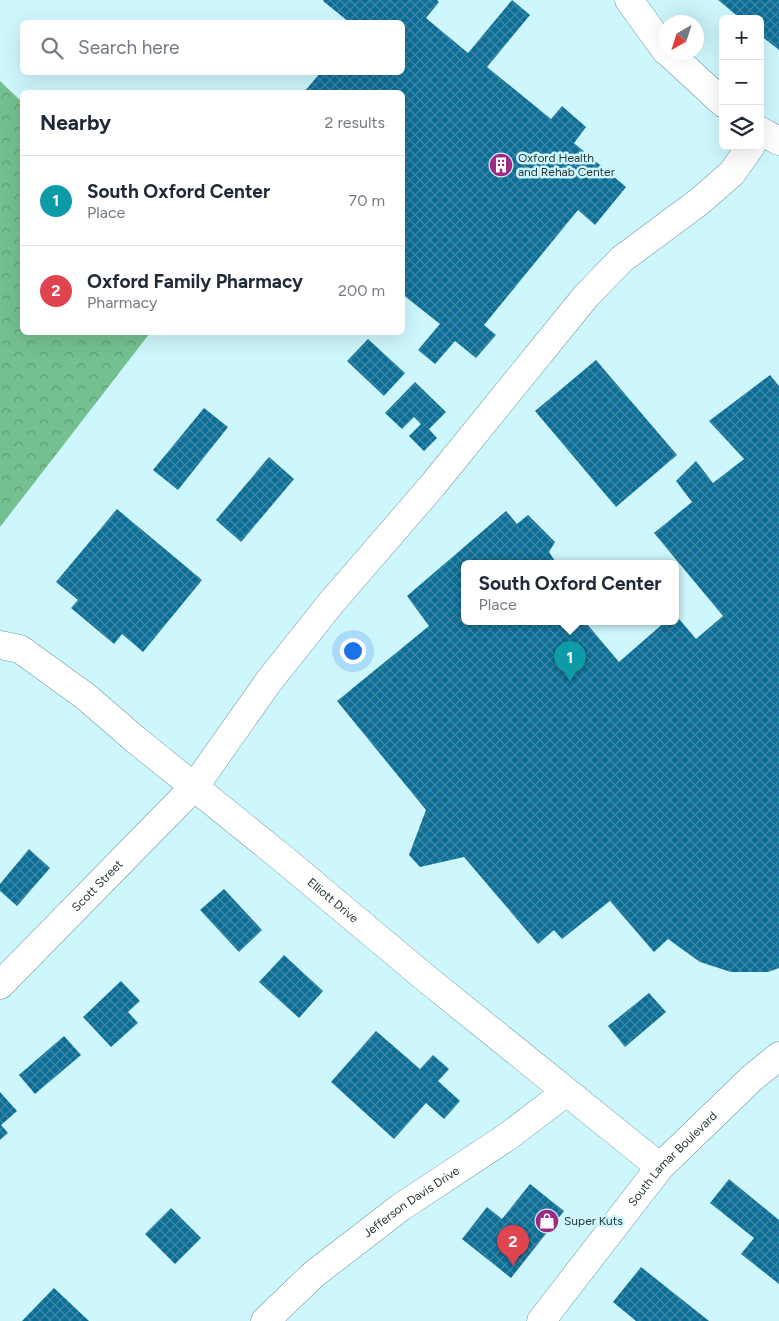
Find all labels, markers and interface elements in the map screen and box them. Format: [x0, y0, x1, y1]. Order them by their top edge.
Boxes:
north arrow [659, 15, 704, 60]
map controls [719, 15, 764, 150]
button: + [719, 15, 764, 60]
search box [20, 20, 405, 75]
icon: search [38, 34, 66, 62]
text: Search here [78, 36, 180, 59]
button: − [719, 60, 764, 105]
button: layers [719, 105, 764, 150]
text: Nearby [40, 110, 111, 135]
text: 2 results [325, 113, 385, 132]
place label: Oxford Health and Rehab Center [518, 151, 615, 179]
building icon: Oxford Health and Rehab Center [488, 152, 514, 178]
text: South Oxford Center [87, 180, 270, 203]
text: 1 [53, 191, 59, 210]
text: 70 m [349, 191, 385, 210]
text: Place [87, 203, 125, 222]
text: Oxford Family Pharmacy [87, 270, 303, 293]
text: 2 [51, 281, 61, 300]
text: 200 m [338, 281, 385, 300]
text: Pharmacy [87, 293, 157, 312]
popup [461, 560, 679, 625]
text: South Oxford Center [478, 572, 662, 595]
text: Place [478, 595, 517, 614]
your location [340, 638, 366, 664]
pin: 1 [554, 641, 586, 682]
street label: Scott Street [69, 857, 126, 914]
street label: Elliott Drive [305, 875, 362, 926]
street label: South Lamar Boulevard [625, 1109, 720, 1209]
street label: Jefferson Davis Drive [360, 1163, 462, 1240]
shop icon: Super Kuts [534, 1208, 560, 1234]
place label: Super Kuts [564, 1214, 623, 1228]
pin: 2 [497, 1225, 529, 1266]

